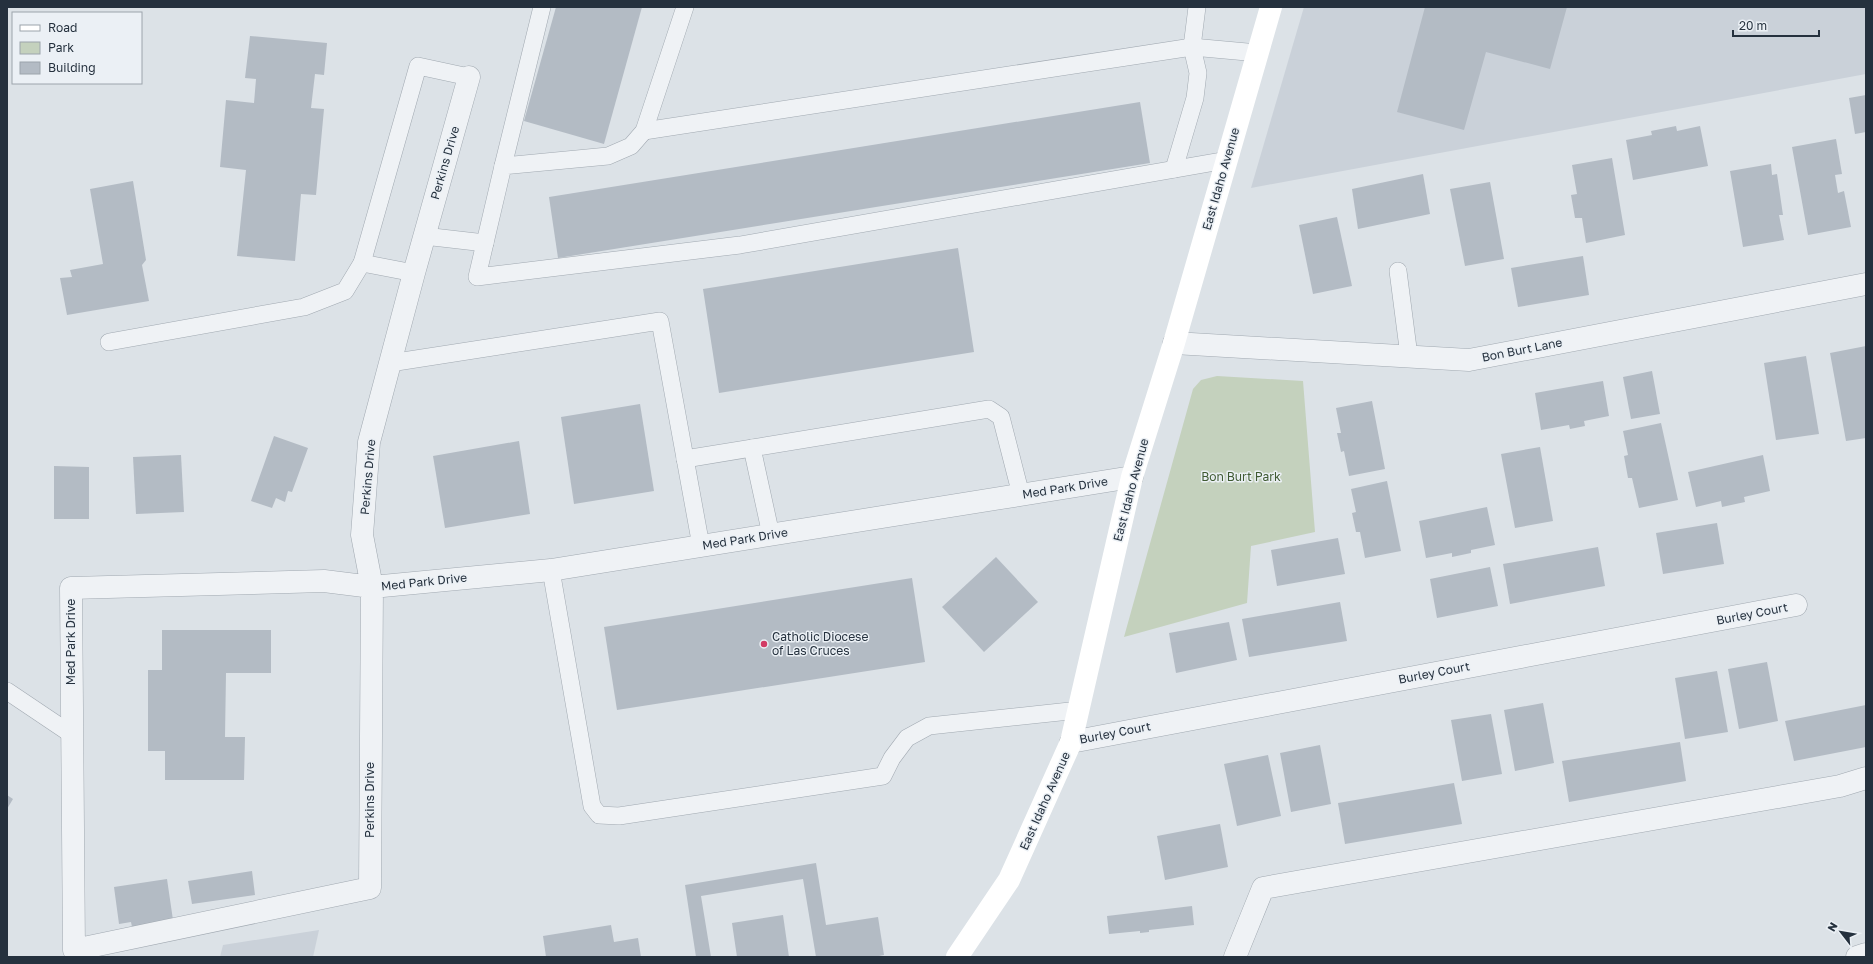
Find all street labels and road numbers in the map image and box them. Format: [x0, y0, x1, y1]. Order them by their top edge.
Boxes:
street label: Perkins Drive [427, 124, 462, 201]
street label: East Idaho Avenue [1199, 126, 1242, 232]
street label: Bon Burt Lane [1480, 334, 1563, 365]
street label: East Idaho Avenue [1110, 437, 1151, 543]
street label: Perkins Drive [357, 438, 378, 515]
street label: Med Park Drive [1021, 473, 1109, 502]
street label: Med Park Drive [701, 524, 789, 553]
street label: Med Park Drive [380, 570, 468, 593]
street label: Med Park Drive [63, 599, 78, 685]
street label: Burley Court [1715, 599, 1789, 628]
street label: Burley Court [1397, 658, 1471, 687]
street label: Burley Court [1078, 718, 1152, 747]
street label: East Idaho Avenue [1016, 749, 1073, 852]
street label: Perkins Drive [362, 762, 377, 838]

